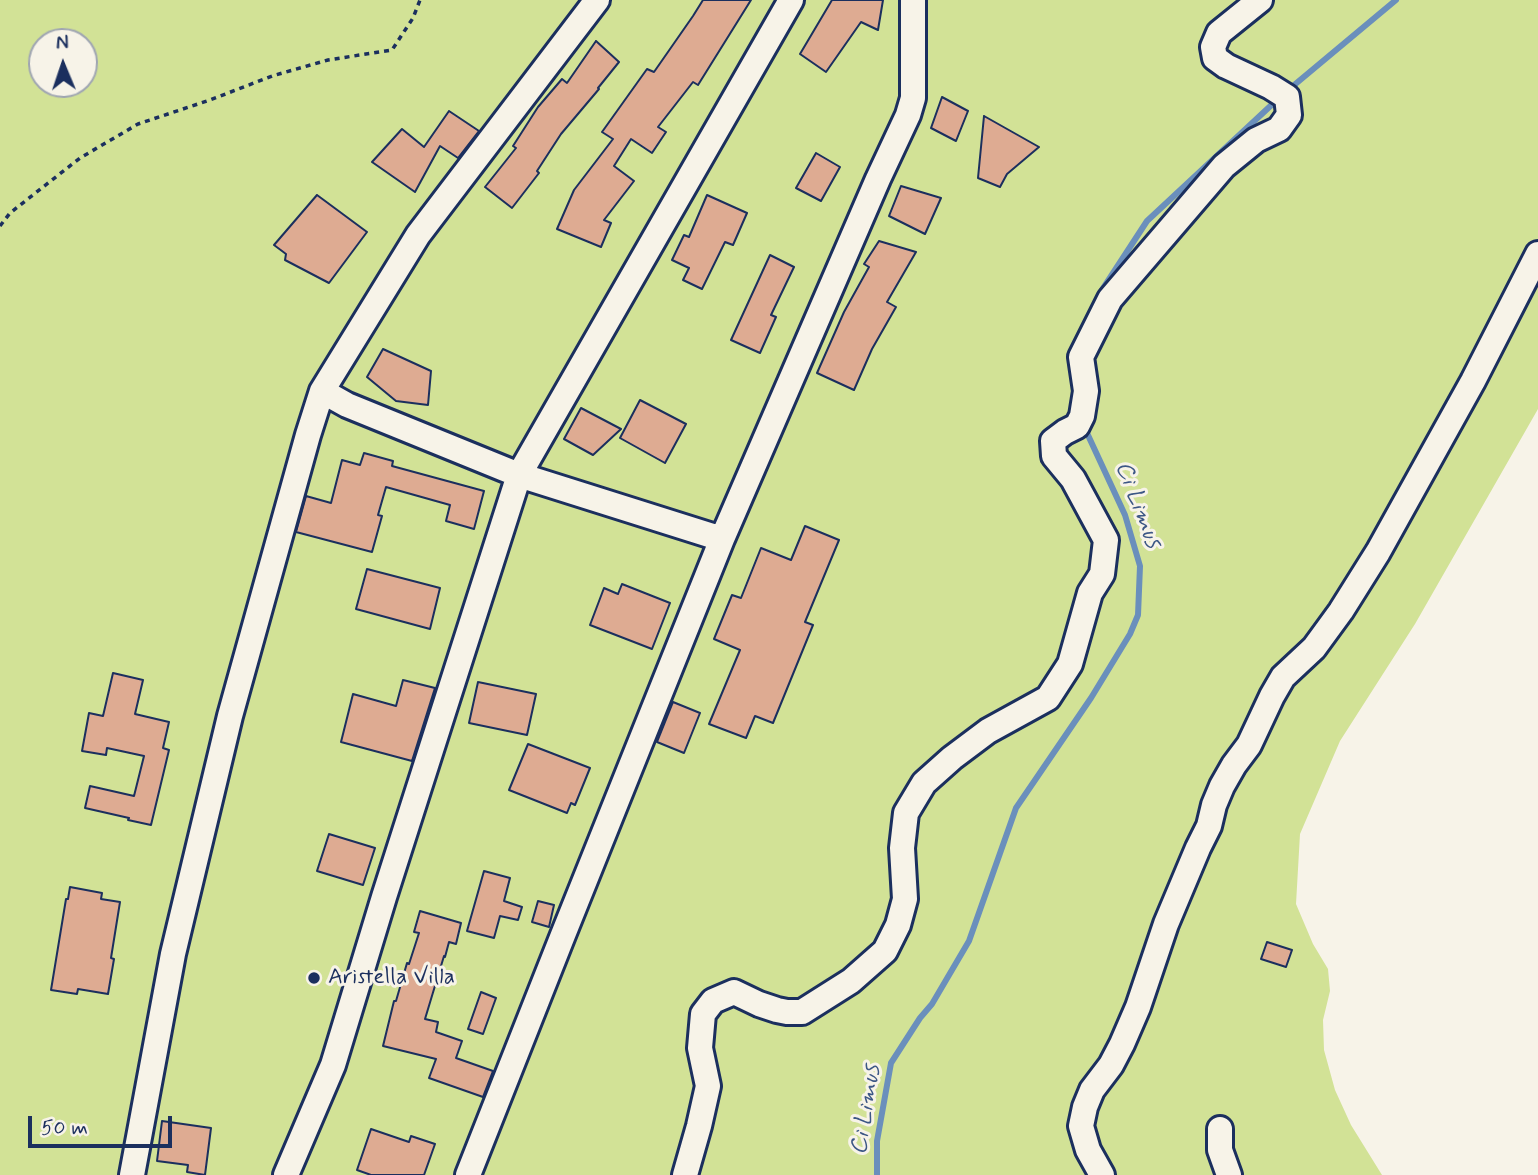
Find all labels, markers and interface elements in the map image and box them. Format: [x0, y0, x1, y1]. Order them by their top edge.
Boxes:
north arrow [28, 28, 98, 98]
text: N [56, 31, 69, 56]
water label: Ci Limus [1107, 458, 1167, 552]
place label: Aristella Villa [328, 964, 455, 992]
marker: Aristella Villa [306, 970, 322, 986]
water label: Ci Limus [846, 1063, 888, 1157]
scale bar [32, 1102, 175, 1146]
text: 50 m [41, 1114, 88, 1142]

